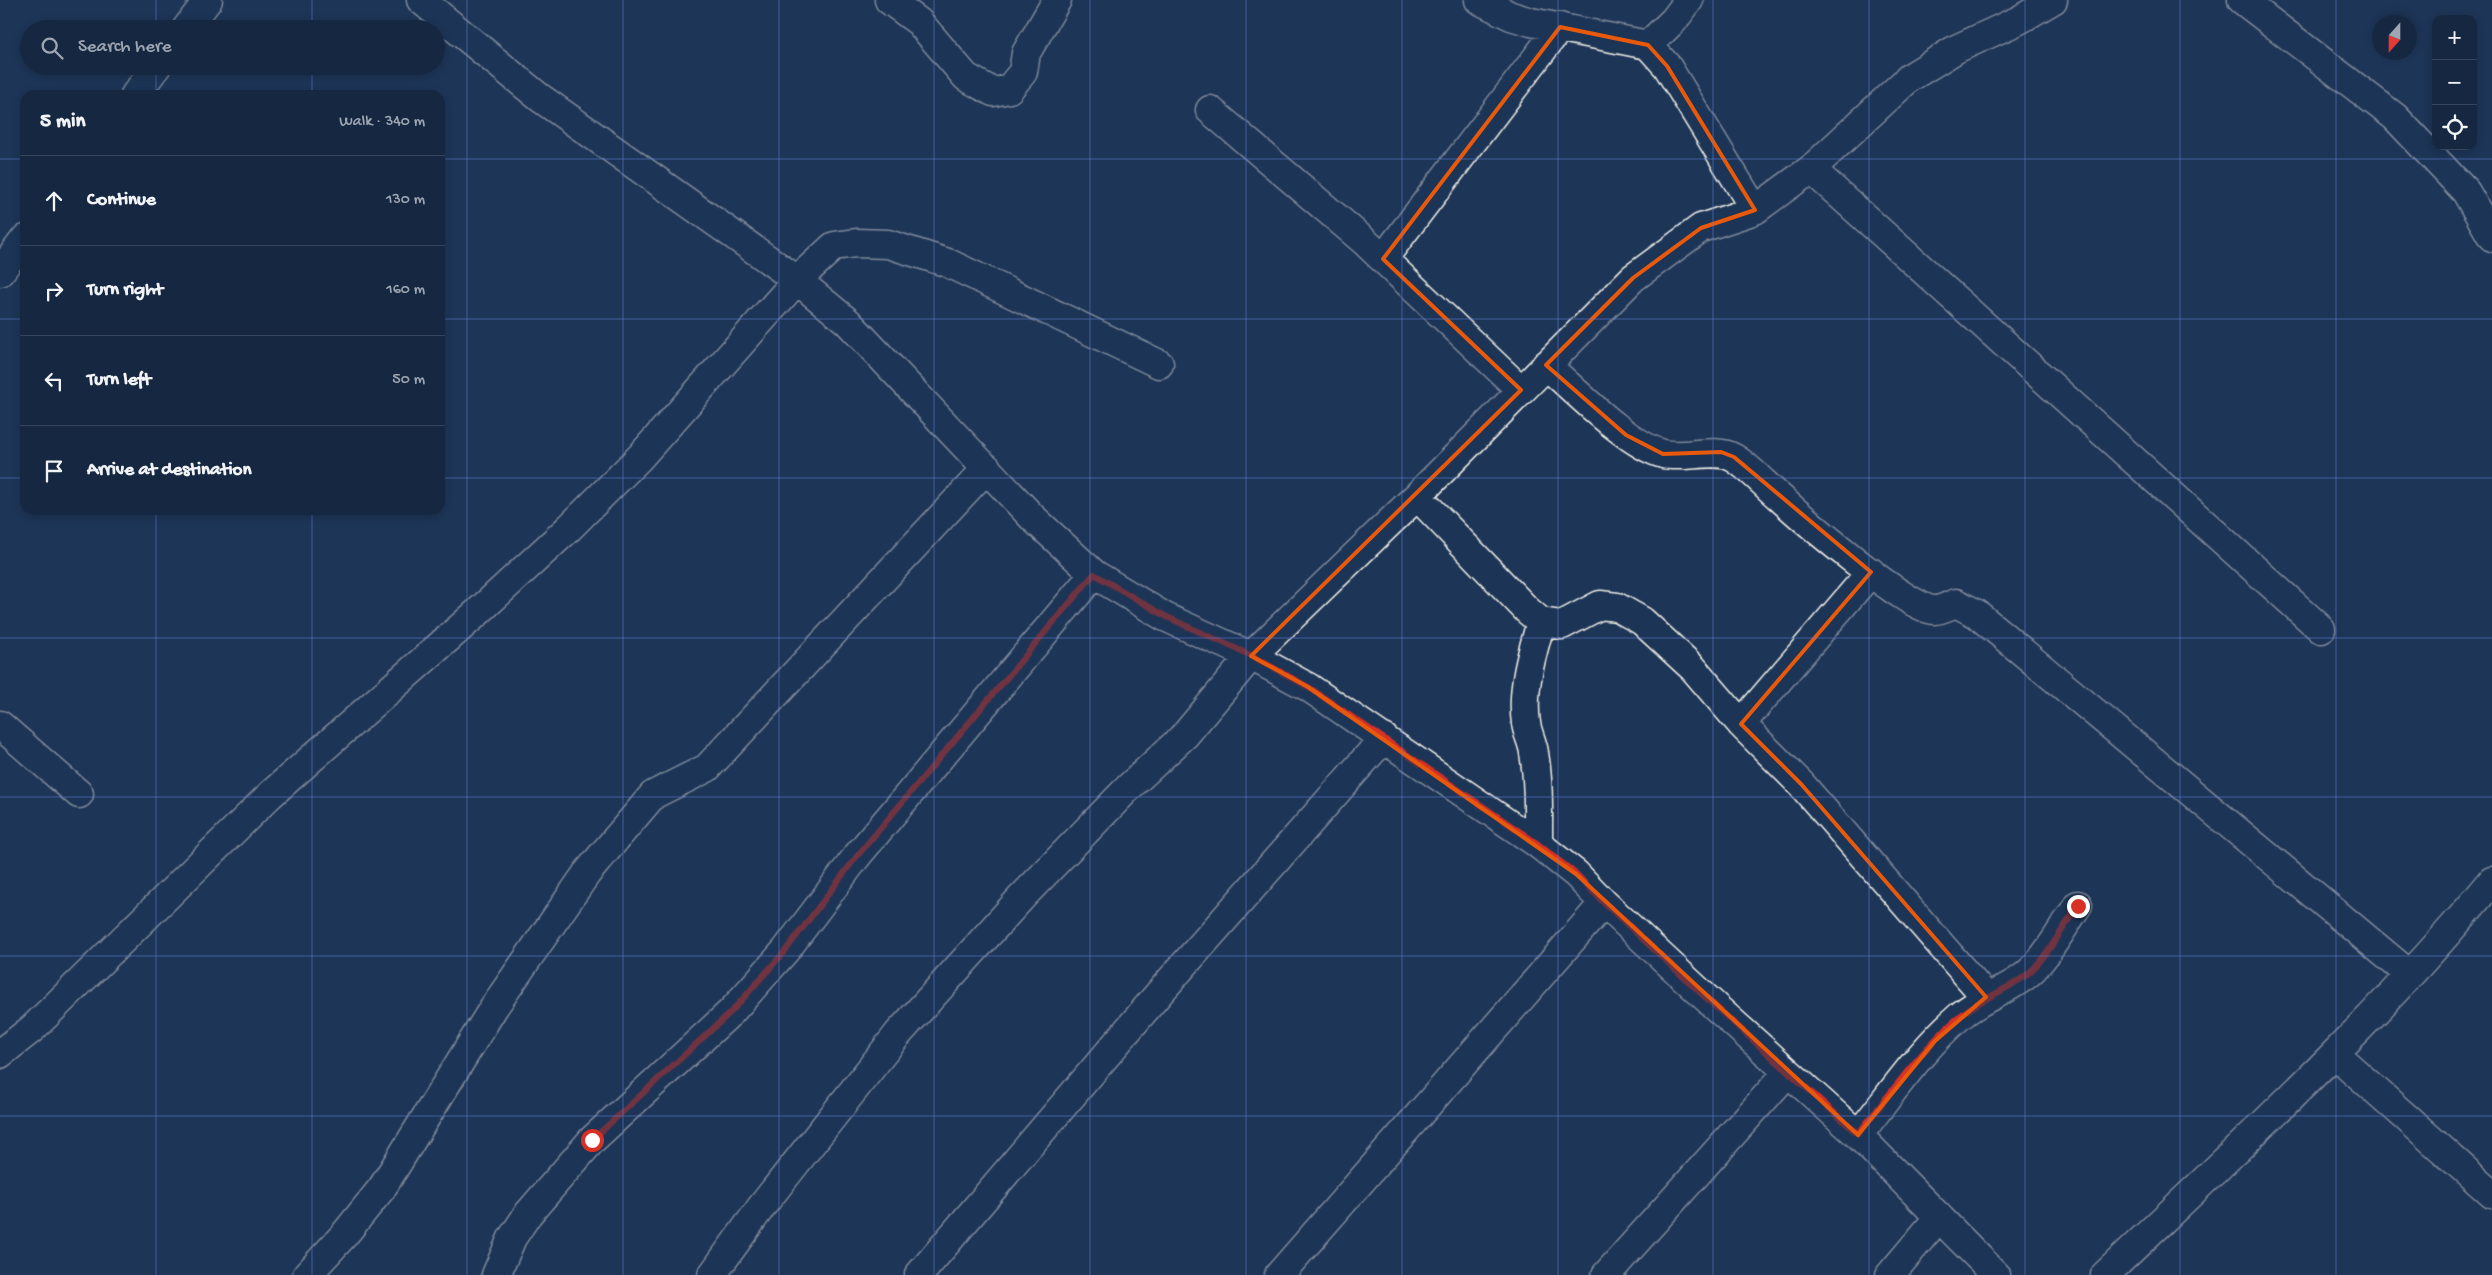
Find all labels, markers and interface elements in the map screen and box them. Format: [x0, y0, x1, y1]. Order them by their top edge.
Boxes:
north arrow [2372, 15, 2417, 60]
map controls [2432, 15, 2477, 150]
button: + [2432, 15, 2477, 60]
search box [20, 20, 445, 75]
icon: search [38, 34, 66, 62]
text: Search here [78, 36, 172, 59]
button: − [2432, 60, 2477, 105]
button: locate [2432, 105, 2477, 150]
text: 5 min [40, 110, 85, 135]
text: Walk · 340 m [339, 113, 425, 132]
icon: ahead [40, 187, 68, 215]
text: Continue [87, 189, 156, 212]
text: 130 m [386, 191, 425, 210]
icon: right [40, 277, 68, 305]
text: Turn right [87, 279, 163, 302]
text: 160 m [386, 281, 425, 300]
icon: left [40, 367, 68, 395]
text: Turn left [87, 369, 151, 392]
text: 50 m [392, 371, 425, 390]
icon: arrive [40, 457, 68, 485]
text: Arrive at destination [87, 459, 251, 482]
route end [2067, 895, 2090, 918]
route start [581, 1129, 604, 1152]

